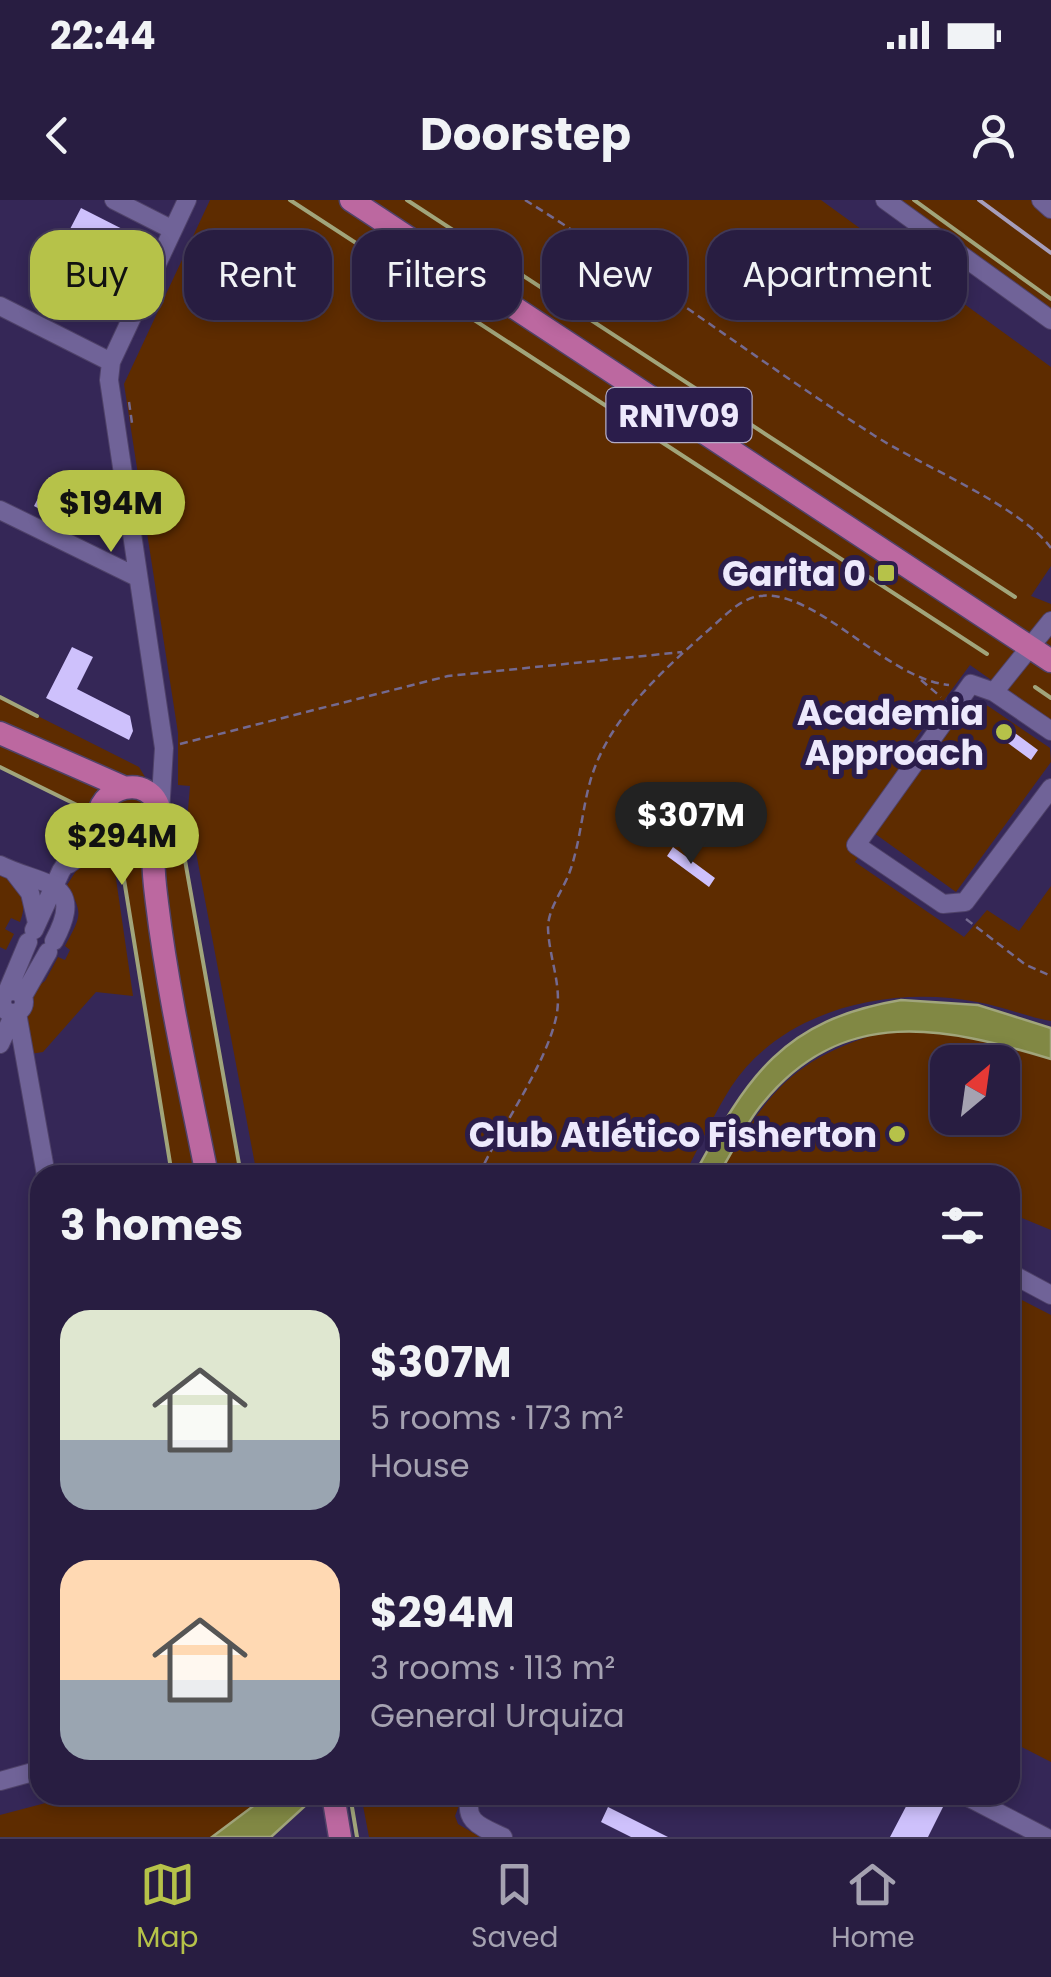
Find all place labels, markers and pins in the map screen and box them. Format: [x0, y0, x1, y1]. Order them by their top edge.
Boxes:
pin: $194M [41, 470, 181, 555]
place label: Garita 0 [722, 549, 866, 598]
marker: Garita 0 [875, 562, 897, 584]
place label: Academia Approach [797, 688, 984, 777]
marker: Academia Approach [993, 721, 1015, 743]
pin: $307M [621, 782, 761, 867]
pin: $294M [52, 803, 192, 888]
place label: Club Atlético Fisherton [469, 1110, 877, 1159]
marker: Club Atlético Fisherton [886, 1123, 908, 1145]

